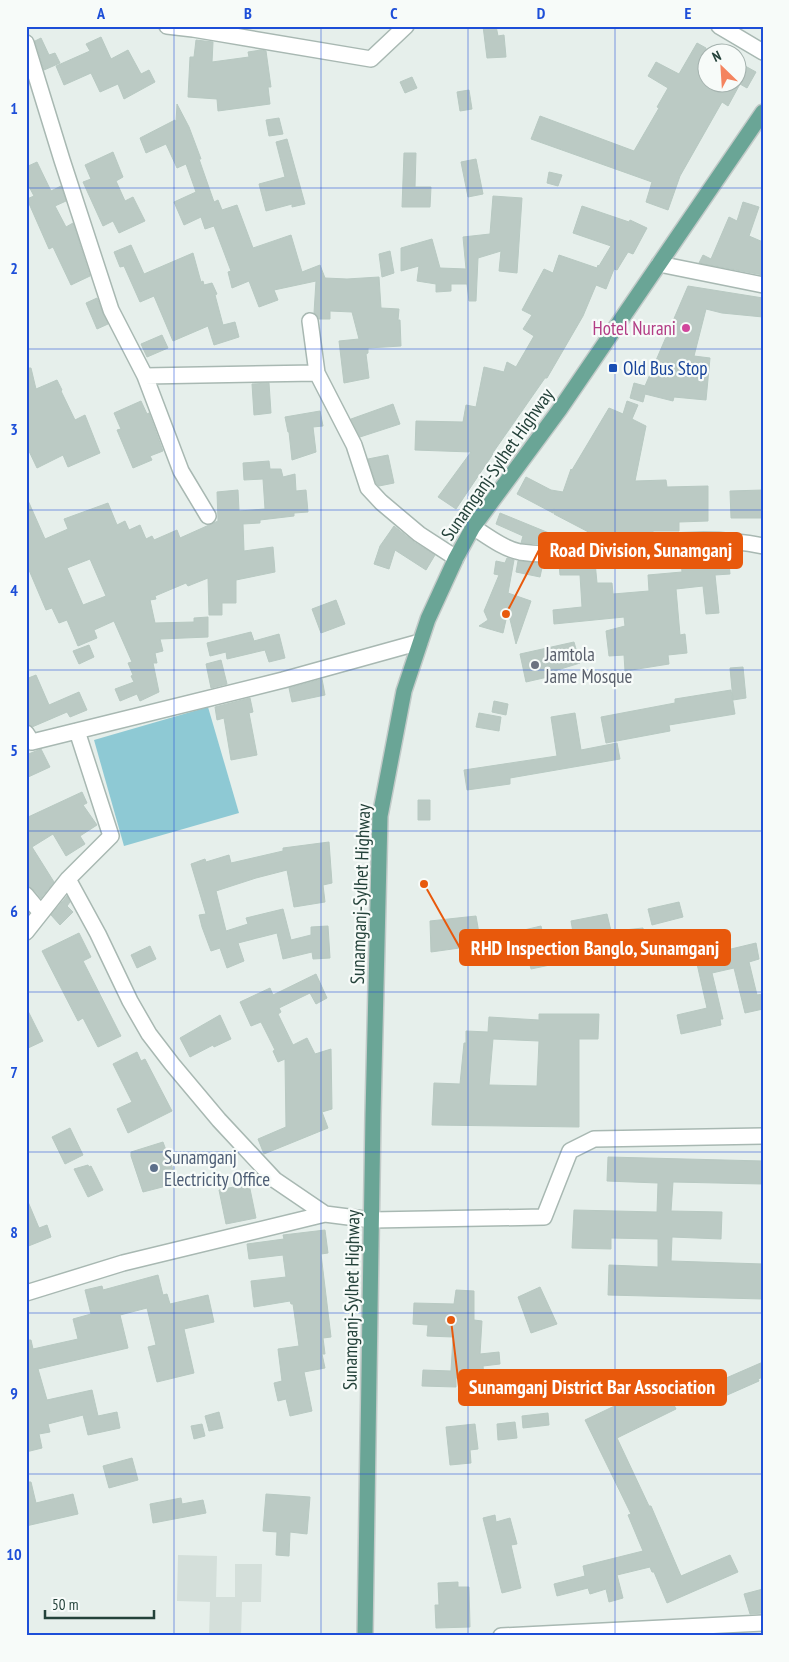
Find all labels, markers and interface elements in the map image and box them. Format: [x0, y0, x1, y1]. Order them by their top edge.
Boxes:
text: A [96, 3, 106, 23]
text: B [244, 3, 252, 23]
text: C [390, 3, 398, 23]
text: D [537, 3, 546, 23]
text: E [685, 3, 692, 23]
north arrow [696, 42, 746, 92]
text: N [709, 46, 724, 66]
text: 1 [10, 98, 18, 118]
text: 2 [10, 258, 18, 278]
place label: Hotel Nurani [592, 316, 676, 340]
marker: Hotel Nurani [680, 322, 692, 334]
place label: Old Bus Stop [623, 356, 707, 380]
marker: Old Bus Stop [607, 362, 619, 374]
street label: Sunamganj-Sylhet Highway [435, 383, 559, 545]
text: 3 [10, 419, 18, 439]
callout: Road Division, Sunamganj [539, 533, 742, 568]
text: Road Division, Sunamganj [550, 537, 732, 563]
text: 4 [10, 580, 18, 600]
place label: Jamtola Jame Mosque [544, 642, 633, 688]
marker: Jamtola Jame Mosque [529, 659, 541, 671]
text: 5 [10, 740, 18, 760]
street label: Sunamganj-Sylhet Highway [345, 803, 375, 985]
text: 6 [10, 901, 18, 921]
callout: RHD Inspection Banglo, Sunamganj [460, 930, 730, 965]
text: RHD Inspection Banglo, Sunamganj [471, 935, 719, 961]
text: 7 [10, 1062, 18, 1082]
place label: Sunamganj Electricity Office [164, 1145, 270, 1191]
marker: Sunamganj Electricity Office [148, 1162, 160, 1174]
street label: Sunamganj-Sylhet Highway [337, 1209, 365, 1390]
text: 8 [10, 1222, 18, 1242]
callout: Sunamganj District Bar Association [459, 1370, 726, 1405]
text: Sunamganj District Bar Association [469, 1374, 715, 1400]
text: 9 [10, 1383, 18, 1403]
text: 10 [6, 1544, 22, 1564]
scale bar [45, 1587, 154, 1619]
text: 50 m [52, 1595, 78, 1614]

